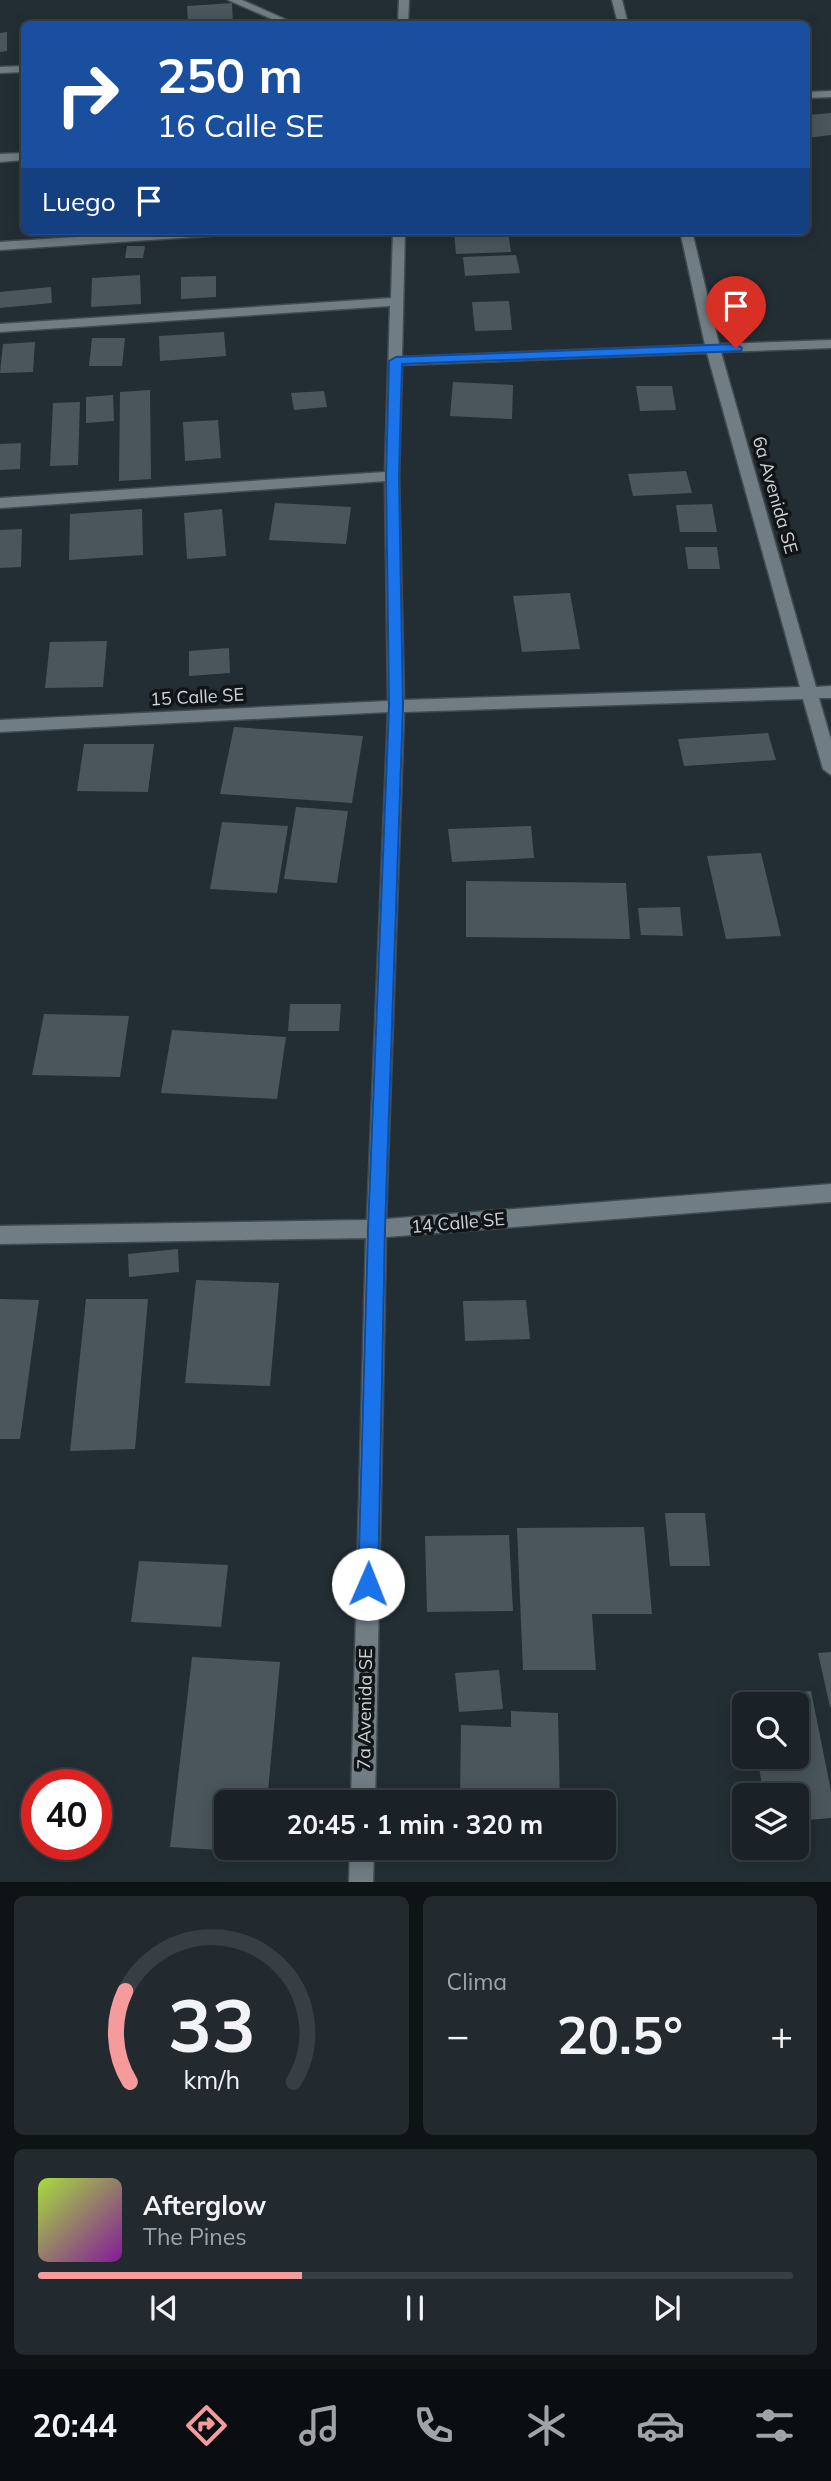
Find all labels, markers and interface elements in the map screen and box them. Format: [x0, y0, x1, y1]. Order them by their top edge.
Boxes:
text: 250 m [157, 44, 303, 105]
icon: right [42, 49, 133, 140]
text: 16 Calle SE [157, 105, 324, 145]
icon: arrive [130, 182, 168, 220]
text: Luego [42, 185, 116, 218]
pin [706, 276, 766, 348]
icon: arrive [717, 287, 755, 325]
street label: 6a Avenida SE [748, 433, 803, 556]
street label: 15 Calle SE [149, 683, 245, 710]
street label: 14 Calle SE [410, 1207, 506, 1238]
position arrow [331, 1547, 405, 1621]
street label: 7a Avenida SE [352, 1648, 377, 1770]
map controls [732, 1692, 809, 1860]
button: search [732, 1692, 809, 1769]
speed limit sign: 40 [21, 1769, 112, 1860]
button: layers [732, 1783, 809, 1860]
text: 20:45 · 1 min · 320 m [287, 1808, 543, 1841]
text: Clima [447, 1967, 507, 1996]
text: 33 [168, 1979, 255, 2070]
text: 20.5° [557, 2002, 683, 2067]
text: − [447, 2011, 469, 2059]
text: + [770, 2011, 793, 2059]
text: km/h [183, 2063, 240, 2094]
text: Afterglow [143, 2189, 266, 2222]
text: The Pines [143, 2222, 247, 2251]
icon: previous [145, 2289, 183, 2327]
icon: pause [396, 2289, 434, 2327]
icon: next [648, 2289, 686, 2327]
icon: directions [182, 2401, 231, 2450]
icon: music [295, 2401, 344, 2450]
icon: phone [409, 2401, 458, 2450]
icon: climate [522, 2401, 571, 2450]
icon: car [636, 2401, 685, 2450]
icon: filters [750, 2401, 799, 2450]
text: 20:44 [32, 2405, 117, 2445]

